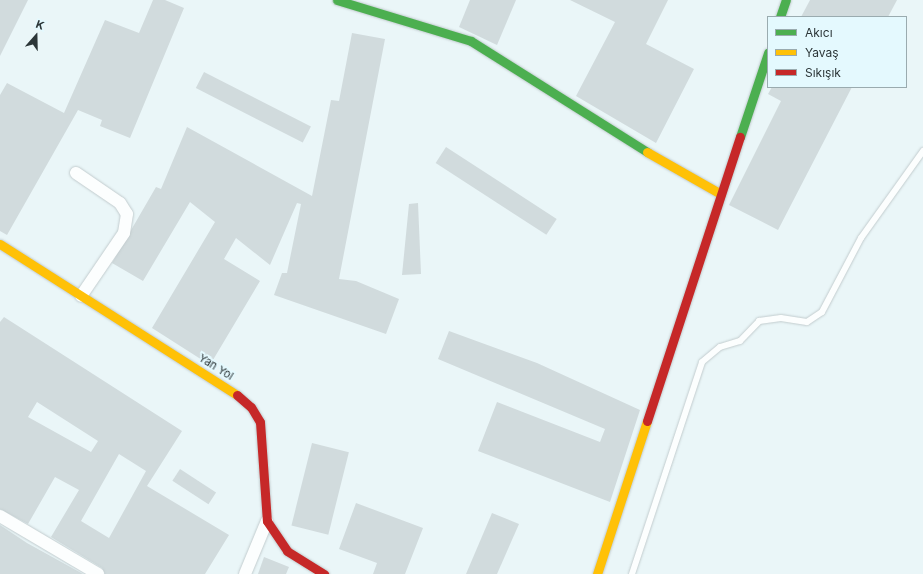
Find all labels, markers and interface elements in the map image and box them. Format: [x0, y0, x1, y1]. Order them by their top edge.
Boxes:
north arrow [16, 16, 56, 56]
legend [767, 16, 907, 88]
text: K [34, 17, 46, 33]
text: Akıcı [805, 25, 833, 40]
text: Yavaş [805, 45, 839, 60]
text: Sıkışık [805, 65, 841, 80]
street label: Yan Yol [196, 351, 236, 383]

